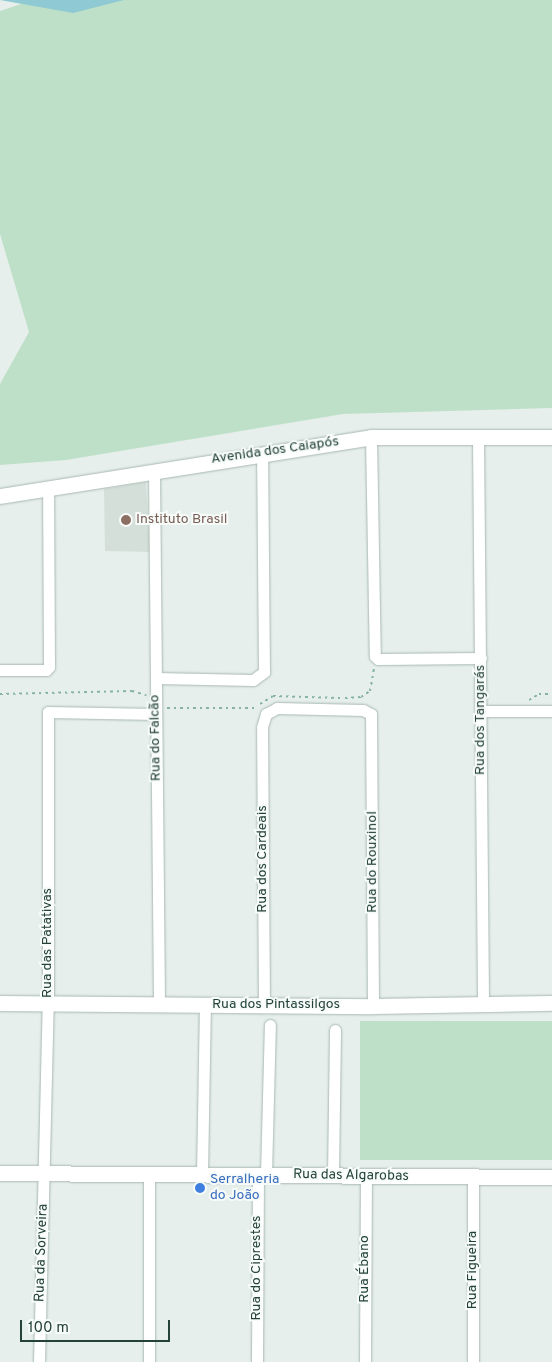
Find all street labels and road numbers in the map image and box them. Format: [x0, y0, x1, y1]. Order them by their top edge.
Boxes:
street label: Avenida dos Caiapós [210, 434, 340, 468]
street label: Rua dos Tangarás [473, 665, 489, 775]
street label: Rua do Falcão [147, 695, 165, 781]
street label: Rua dos Cardeais [255, 805, 271, 913]
street label: Rua do Rouxinol [365, 811, 381, 913]
street label: Rua das Patativas [40, 888, 56, 998]
street label: Rua dos Pintassilgos [212, 997, 340, 1013]
street label: Rua das Algarobas [293, 1167, 409, 1185]
street label: Rua da Sorveira [32, 1204, 52, 1302]
street label: Rua do Ciprestes [249, 1215, 265, 1321]
street label: Rua Figueira [465, 1231, 481, 1309]
street label: Rua Ébano [357, 1235, 373, 1303]

